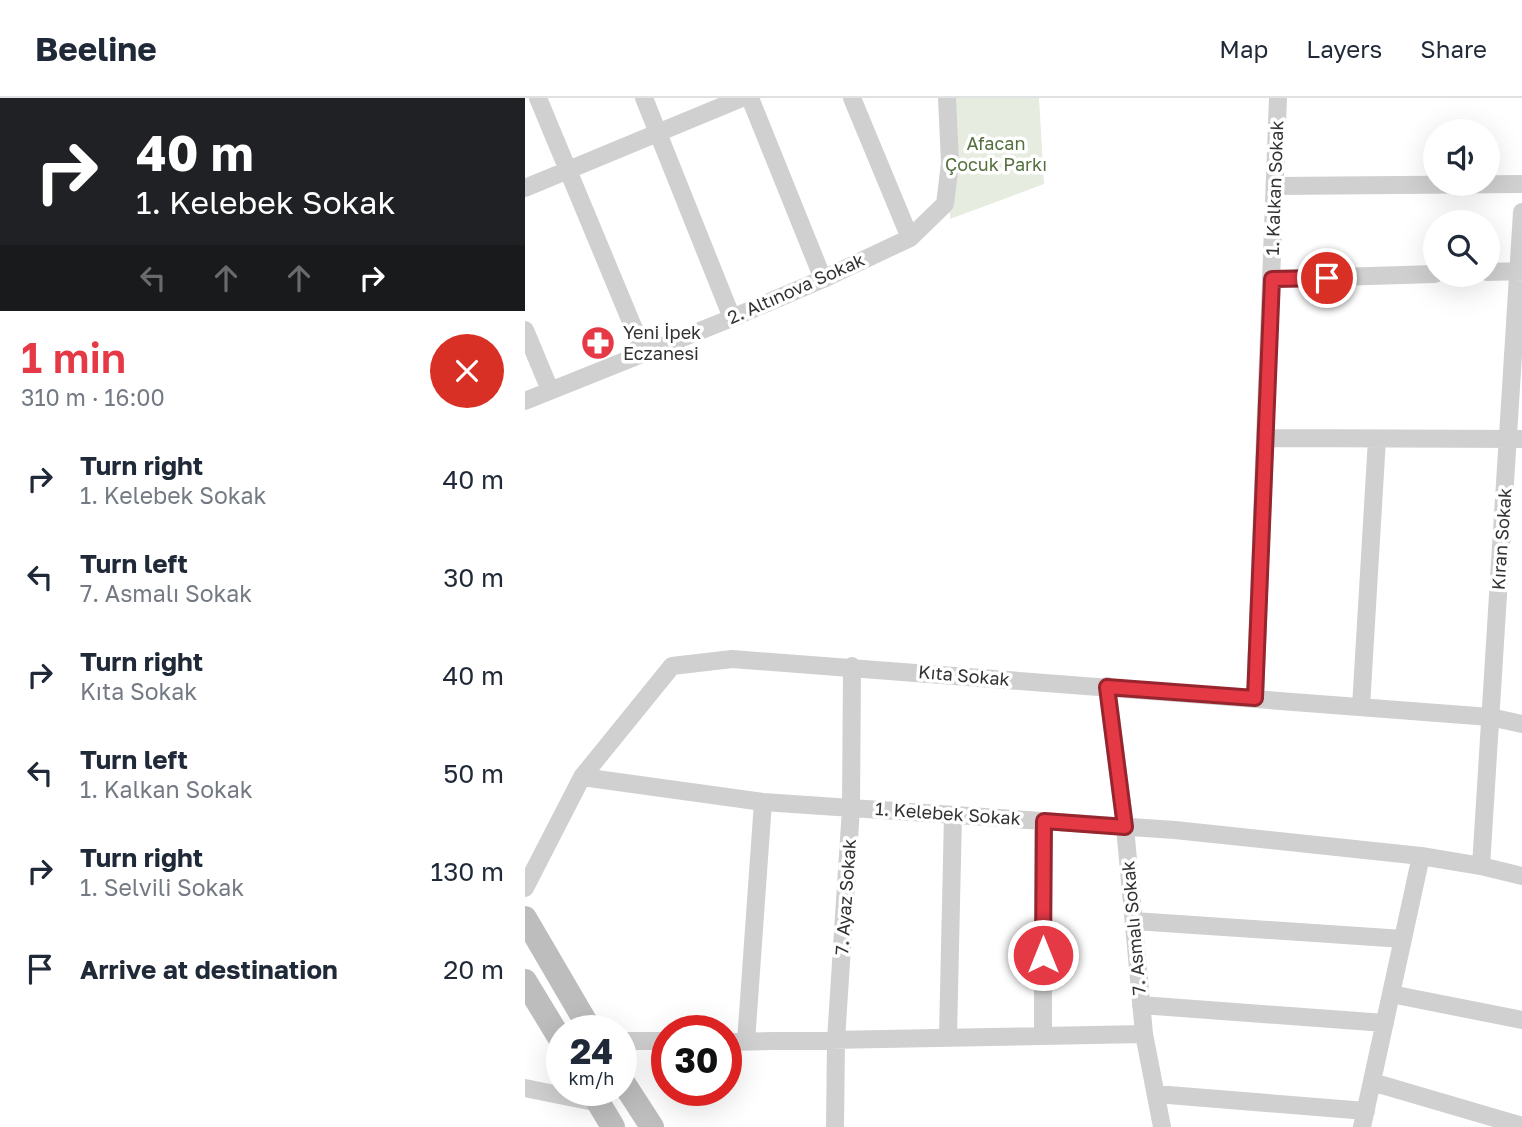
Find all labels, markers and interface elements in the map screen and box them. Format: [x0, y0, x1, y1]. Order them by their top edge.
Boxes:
text: Beeline [35, 29, 157, 68]
text: Map [1219, 34, 1268, 63]
text: Layers [1306, 34, 1382, 63]
text: Share [1420, 34, 1487, 63]
map controls [1423, 119, 1500, 287]
button: sound [1423, 119, 1500, 196]
street label: 1. Kalkan Sokak [1261, 120, 1287, 256]
text: 40 m [136, 123, 254, 182]
icon: right [21, 126, 112, 217]
park label: Afacan Çocuk Parkı [945, 132, 1047, 175]
text: 1. Kelebek Sokak [136, 183, 396, 221]
button: search [1423, 210, 1500, 287]
street label: 2. Altınova Sokak [724, 248, 868, 328]
pin [1297, 248, 1357, 308]
icon: left [134, 259, 172, 297]
icon: ahead [207, 259, 245, 297]
icon: ahead [280, 259, 318, 297]
icon: right [353, 259, 391, 297]
icon: arrive [1308, 259, 1346, 297]
place label: Yeni İpek Eczanesi [623, 321, 701, 364]
pharmacy icon: Yeni İpek Eczanesi [579, 324, 617, 362]
text: 1 min [21, 332, 126, 382]
button: close [430, 334, 504, 408]
text: 310 m · 16:00 [21, 383, 165, 411]
text: Turn right [80, 450, 203, 481]
icon: right [21, 460, 59, 498]
text: 40 m [443, 464, 504, 495]
text: 1. Kelebek Sokak [80, 481, 267, 509]
street label: Kıran Sokak [1486, 487, 1516, 591]
text: Turn left [80, 548, 188, 579]
icon: left [21, 558, 59, 596]
text: 30 m [443, 562, 504, 593]
text: 7. Asmalı Sokak [80, 579, 252, 607]
text: Turn right [80, 646, 203, 677]
icon: right [21, 656, 59, 694]
text: 40 m [443, 660, 504, 691]
street label: Kıta Sokak [917, 660, 1011, 690]
text: Kıta Sokak [80, 677, 197, 705]
text: Turn left [80, 744, 188, 775]
icon: left [21, 754, 59, 792]
text: 50 m [443, 758, 504, 789]
text: 1. Kalkan Sokak [80, 775, 253, 803]
street label: 1. Kelebek Sokak [874, 797, 1022, 829]
street label: 7. Ayaz Sokak [830, 838, 860, 956]
text: Turn right [80, 842, 203, 873]
icon: right [21, 852, 59, 890]
text: 130 m [431, 856, 504, 887]
street label: 7. Asmalı Sokak [1116, 860, 1150, 996]
text: 1. Selvili Sokak [80, 873, 244, 901]
position arrow [1006, 918, 1080, 992]
icon: arrive [21, 950, 59, 988]
text: Arrive at destination [80, 954, 338, 985]
text: 20 m [443, 954, 504, 985]
speed limit sign: 30 [651, 1015, 742, 1106]
text: 24 [570, 1030, 613, 1072]
text: km/h [569, 1067, 614, 1089]

